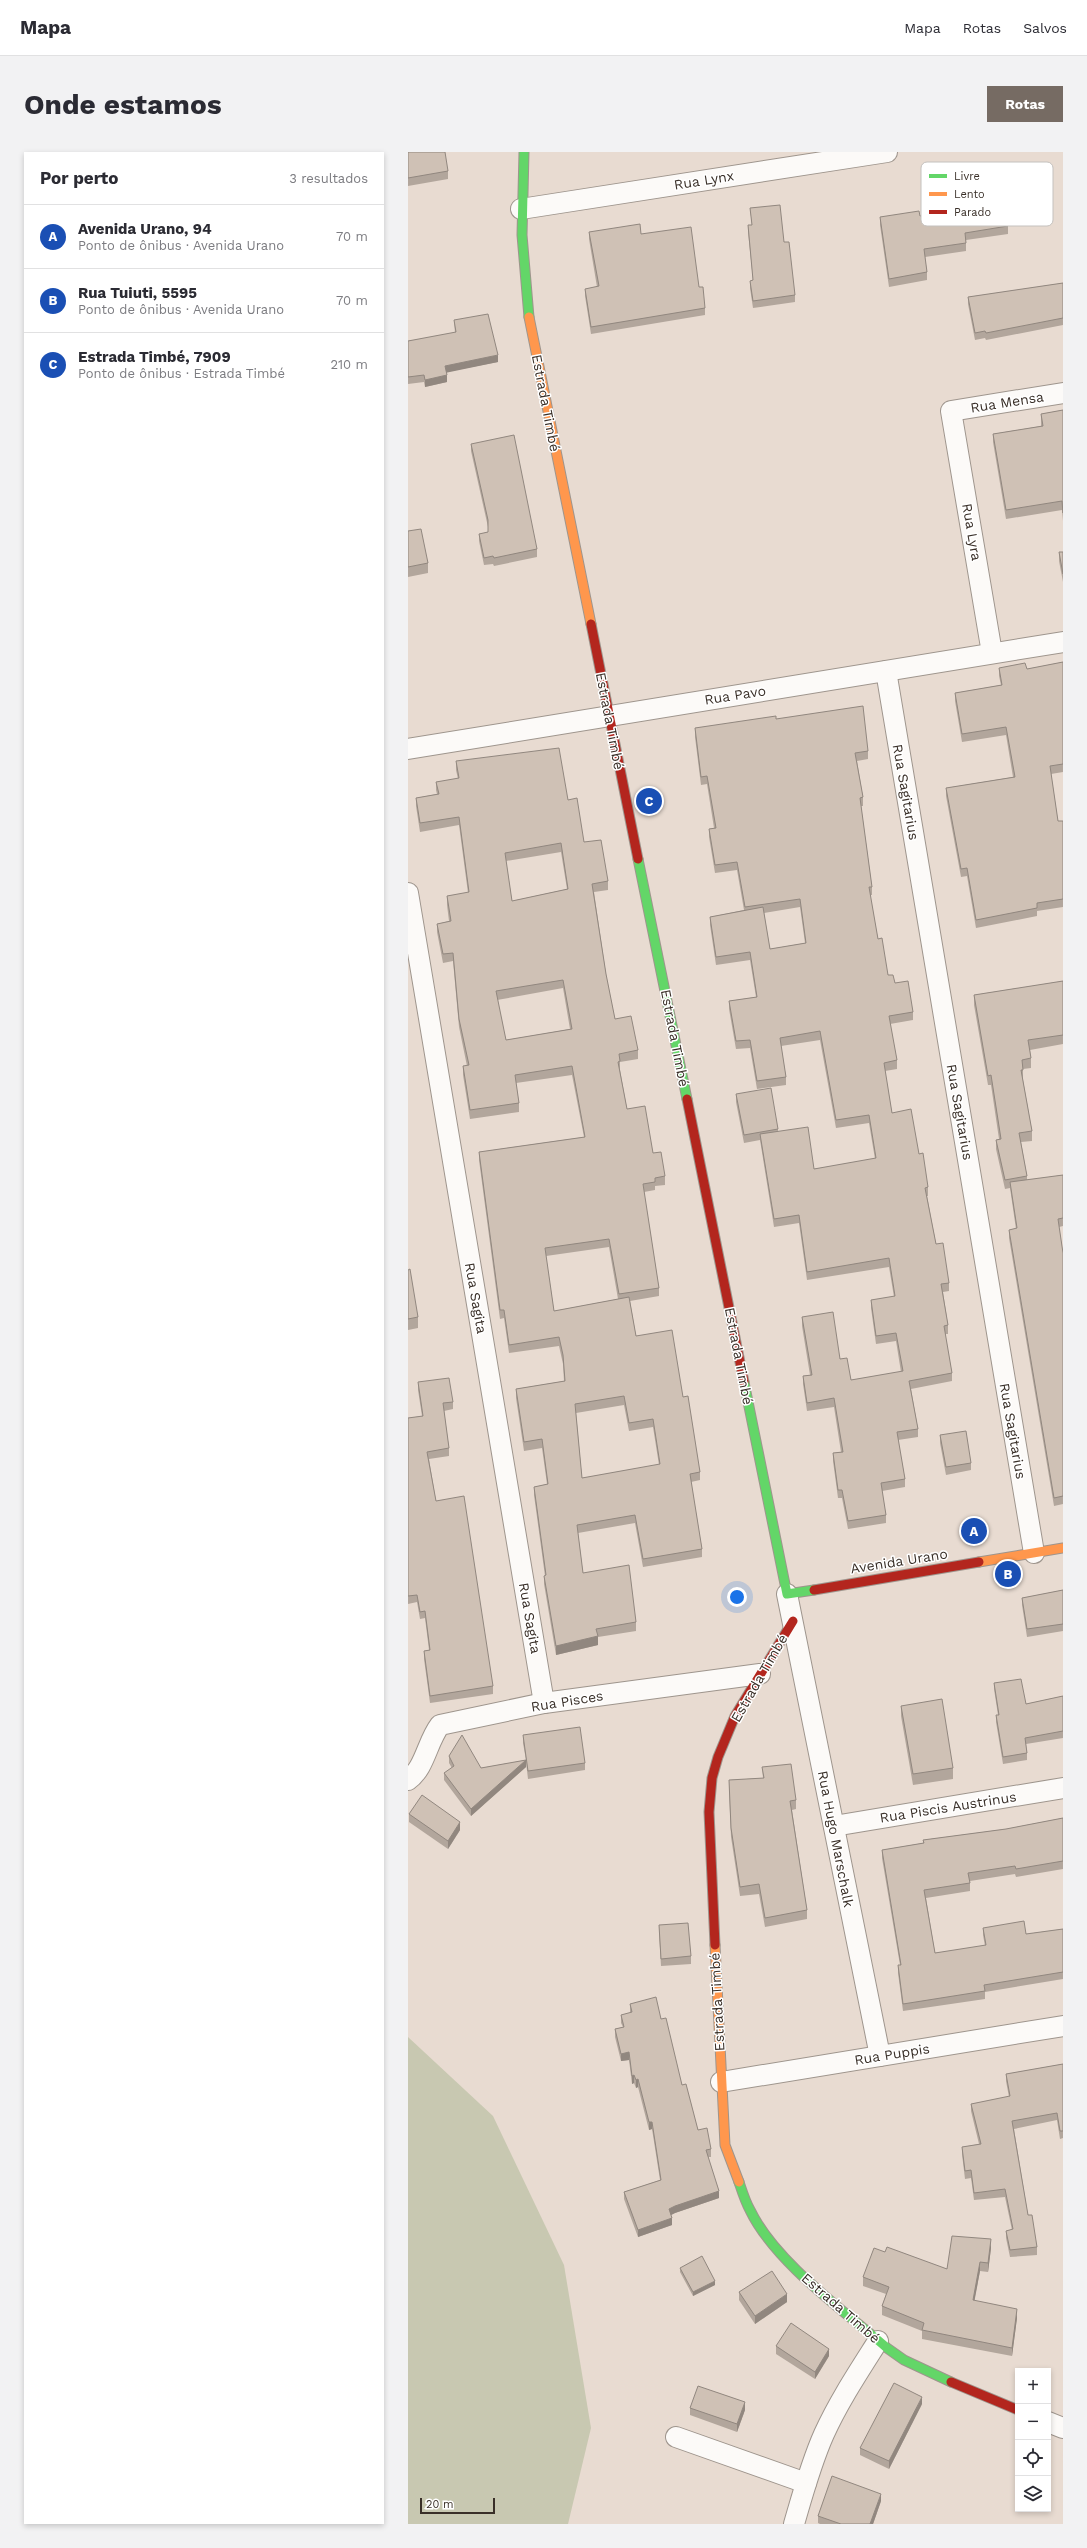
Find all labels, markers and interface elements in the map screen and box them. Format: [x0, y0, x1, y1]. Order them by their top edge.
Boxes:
text: Mapa [20, 16, 71, 39]
text: Mapa [904, 20, 941, 36]
text: Rotas [963, 20, 1001, 36]
text: Salvos [1023, 20, 1067, 36]
button: Rotas [987, 86, 1063, 122]
text: Onde estamos [24, 88, 222, 121]
legend [921, 162, 1053, 226]
street label: Rua Lynx [673, 167, 735, 193]
text: Por perto [40, 168, 118, 188]
text: Livre [954, 170, 980, 183]
text: 3 resultados [289, 171, 368, 186]
text: Lento [954, 188, 985, 201]
text: Parado [954, 206, 991, 219]
text: Avenida Urano, 94 [78, 220, 212, 238]
text: A [49, 229, 57, 244]
text: 70 m [336, 229, 368, 244]
text: Ponto de ônibus · Avenida Urano [78, 238, 284, 253]
text: Rua Tuiuti, 5595 [78, 284, 197, 302]
text: B [49, 293, 57, 308]
text: 70 m [336, 293, 368, 308]
text: Ponto de ônibus · Avenida Urano [78, 302, 284, 317]
text: Estrada Timbé, 7909 [78, 348, 231, 366]
street label: Estrada Timbé [529, 353, 563, 453]
text: C [49, 357, 57, 372]
text: 210 m [330, 357, 368, 372]
text: Ponto de ônibus · Estrada Timbé [78, 366, 285, 381]
street label: Rua Mensa [969, 388, 1045, 416]
street label: Rua Lyra [959, 502, 985, 562]
street label: Estrada Timbé [593, 671, 627, 771]
street label: Rua Pavo [703, 682, 767, 708]
street label: Rua Sagitarius [890, 743, 922, 841]
pin: C [636, 786, 662, 816]
street label: Estrada Timbé [658, 988, 692, 1088]
street label: Rua Sagitarius [944, 1063, 976, 1161]
street label: Rua Sagita [462, 1261, 490, 1335]
street label: Estrada Timbé [722, 1306, 756, 1406]
street label: Rua Sagitarius [997, 1382, 1029, 1480]
pin: A [961, 1516, 987, 1546]
street label: Avenida Urano [849, 1545, 949, 1577]
pin: B [995, 1559, 1021, 1589]
street label: Rua Sagita [516, 1581, 544, 1655]
your location [727, 1587, 747, 1607]
street label: Estrada Timbé [727, 1631, 791, 1725]
street label: Rua Pisces [530, 1687, 604, 1715]
street label: Rua Hugo Marschalk [815, 1769, 857, 1909]
street label: Rua Piscis Austrinus [879, 1788, 1017, 1826]
street label: Estrada Timbé [706, 1952, 728, 2052]
street label: Rua Puppis [853, 2040, 931, 2068]
street label: Estrada Timbé [799, 2270, 883, 2346]
map controls [1015, 2368, 1051, 2512]
button: + [1015, 2368, 1051, 2404]
button: − [1015, 2404, 1051, 2440]
button: locate [1015, 2440, 1051, 2476]
button: layers [1015, 2476, 1051, 2512]
scale bar [420, 2496, 495, 2515]
text: 20 m [426, 2498, 454, 2511]

